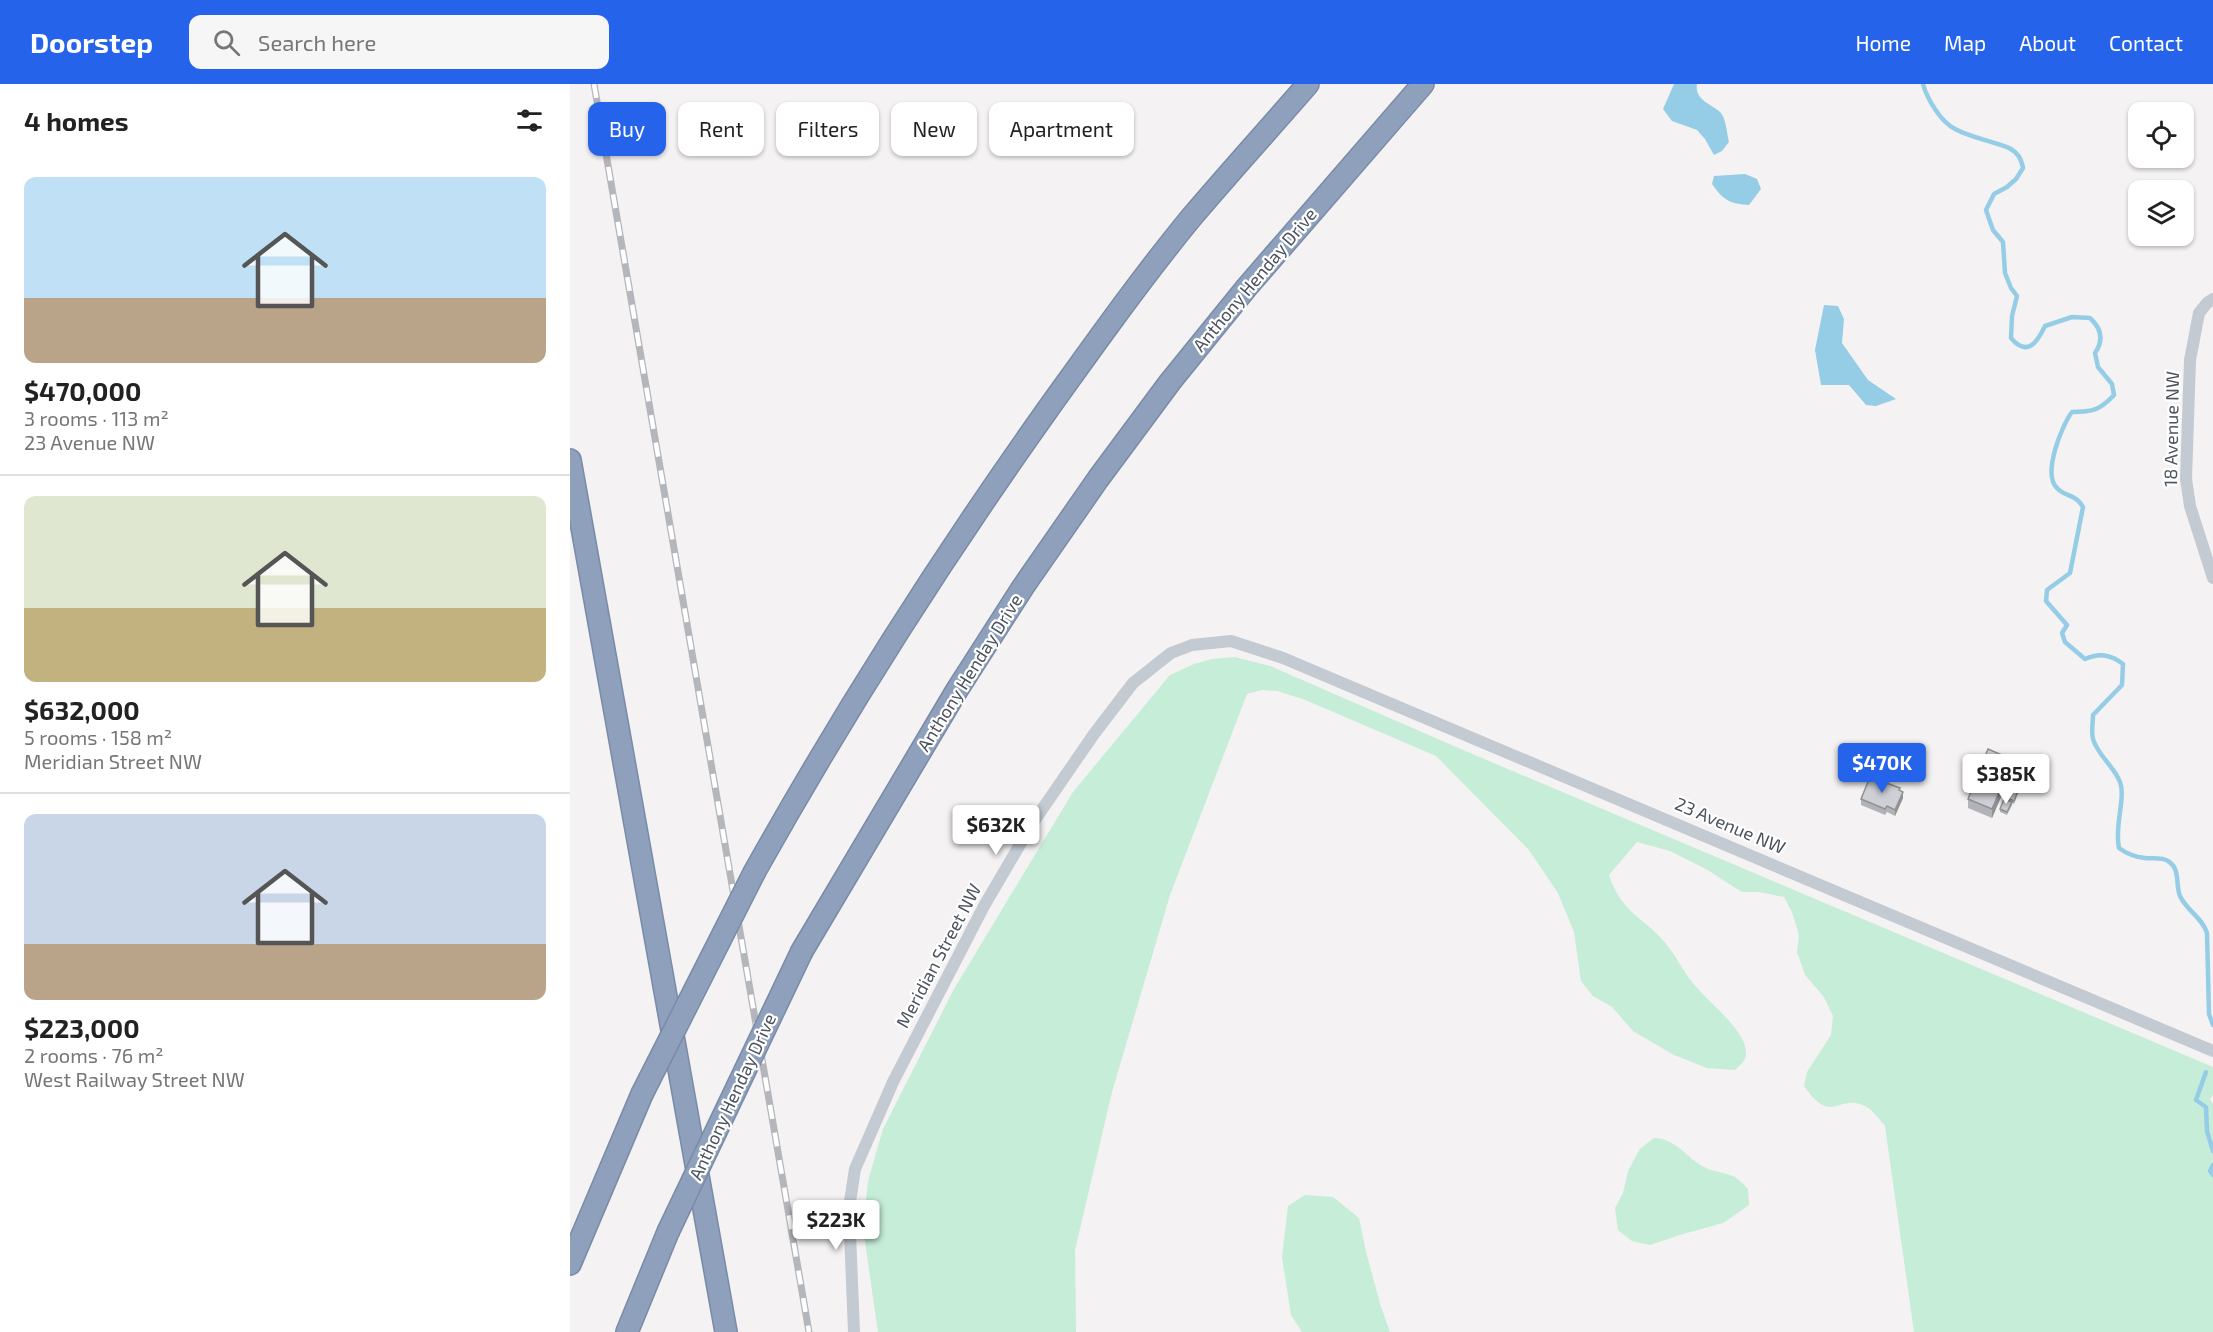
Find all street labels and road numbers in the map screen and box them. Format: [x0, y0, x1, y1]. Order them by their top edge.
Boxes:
street label: Anthony Henday Drive [1188, 203, 1321, 356]
street label: 18 Avenue NW [2159, 371, 2183, 487]
street label: Anthony Henday Drive [912, 590, 1026, 755]
street label: 23 Avenue NW [1672, 792, 1789, 858]
street label: Meridian Street NW [891, 880, 985, 1031]
street label: Anthony Henday Drive [684, 1010, 780, 1183]

